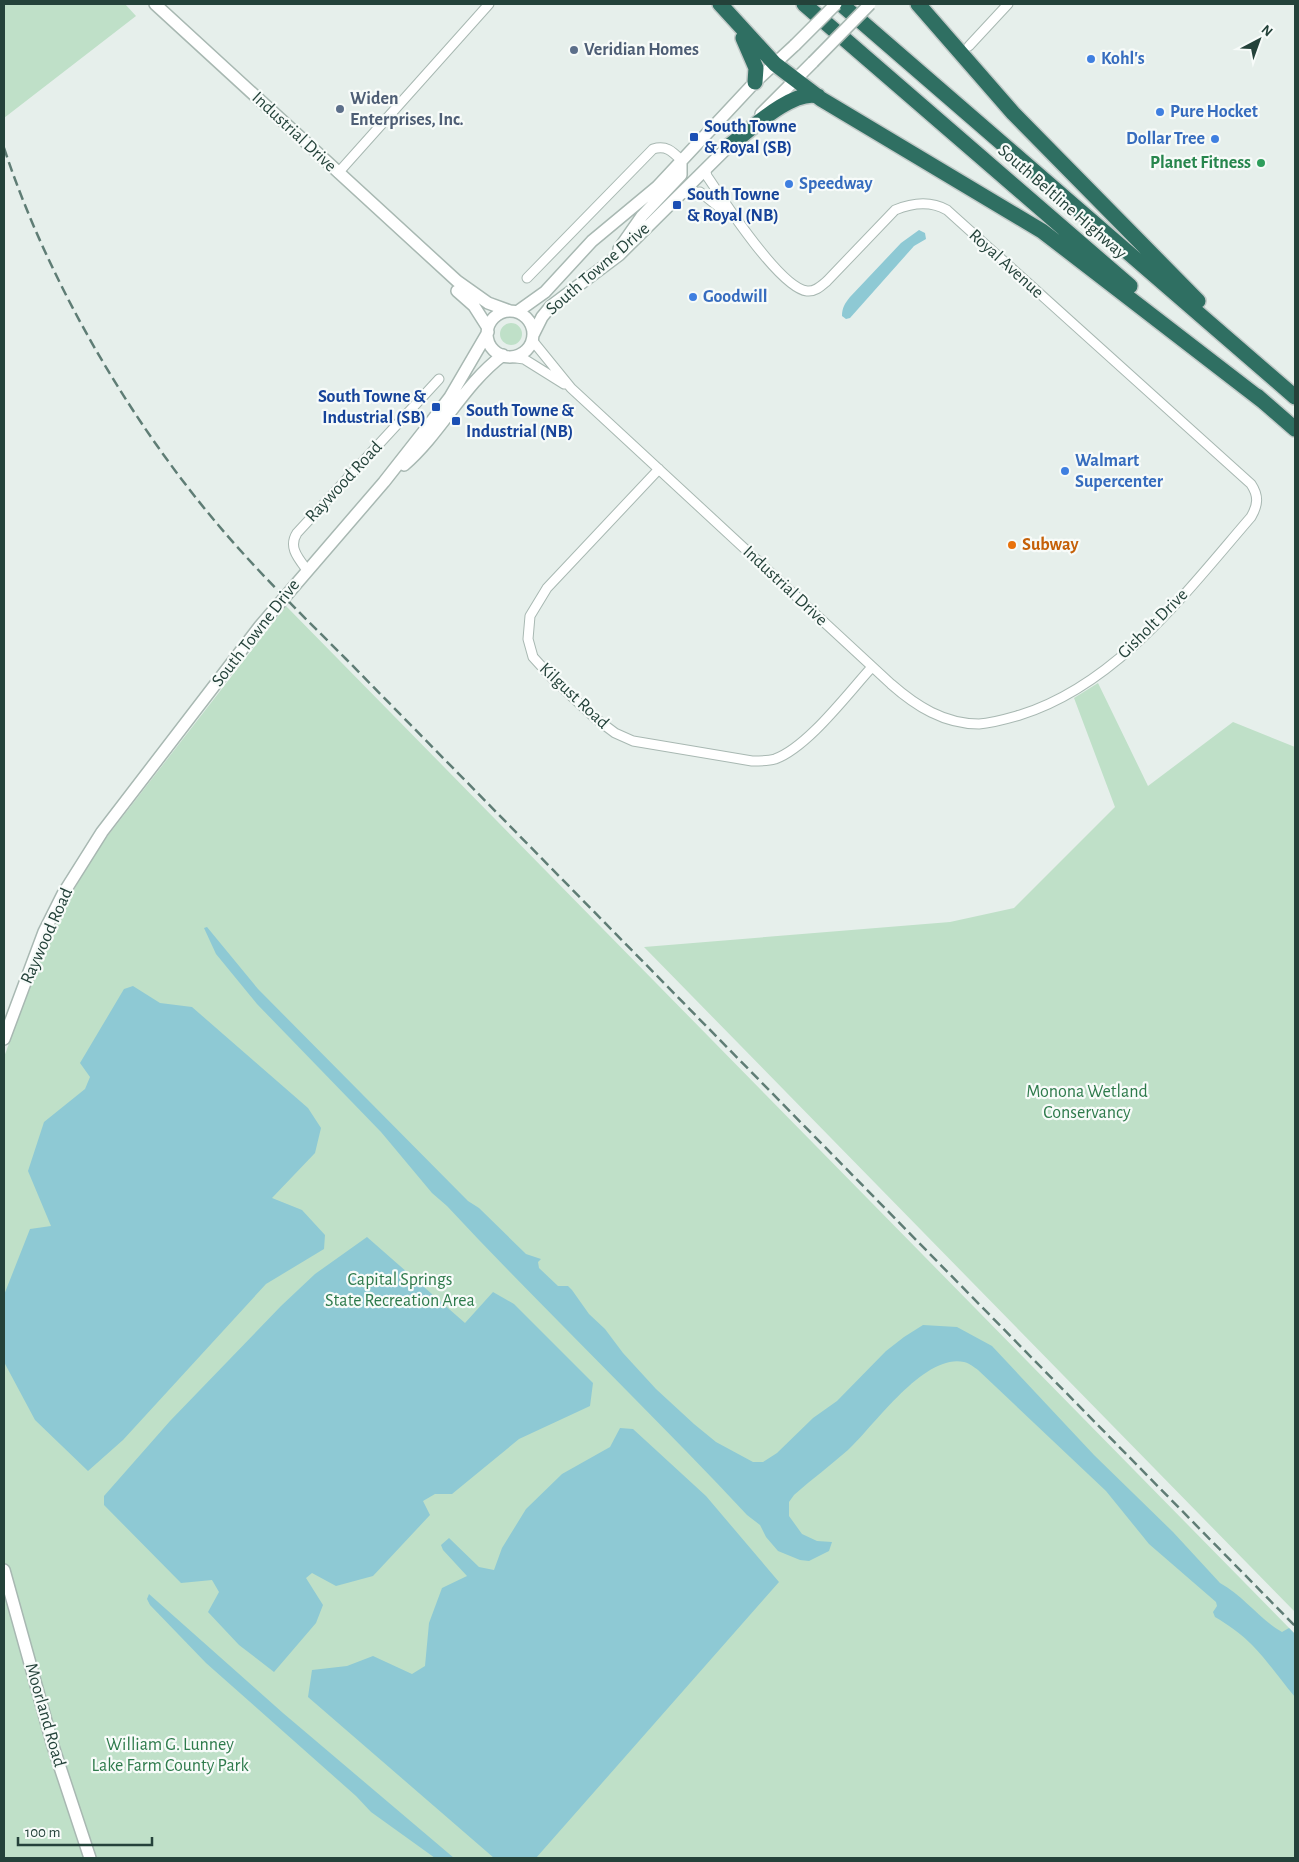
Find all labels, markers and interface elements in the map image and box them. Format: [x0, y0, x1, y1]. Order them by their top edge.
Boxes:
north arrow [1234, 15, 1284, 65]
text: N [1259, 22, 1275, 39]
place label: Veridian Homes [584, 41, 699, 59]
marker: Veridian Homes [568, 44, 580, 56]
place label: Kohl's [1101, 50, 1145, 68]
marker: Kohl's [1085, 53, 1097, 65]
street label: Industrial Drive [248, 89, 340, 175]
place label: Widen Enterprises, Inc. [350, 90, 464, 129]
marker: Widen Enterprises, Inc. [334, 103, 346, 115]
place label: Pure Hocket [1170, 103, 1258, 121]
marker: Pure Hocket [1154, 106, 1166, 118]
place label: South Towne & Royal (SB) [704, 118, 797, 157]
place label: Dollar Tree [1126, 130, 1205, 148]
marker: South Towne & Royal (SB) [688, 131, 700, 143]
marker: Dollar Tree [1209, 133, 1221, 145]
street label: South Beltline Highway [994, 142, 1130, 263]
place label: Planet Fitness [1150, 154, 1251, 172]
marker: Planet Fitness [1255, 157, 1267, 169]
place label: Speedway [799, 175, 874, 193]
marker: Speedway [783, 178, 795, 190]
place label: South Towne & Royal (NB) [687, 186, 780, 225]
marker: South Towne & Royal (NB) [671, 199, 683, 211]
street label: South Towne Drive [543, 219, 653, 319]
street label: Royal Avenue [965, 226, 1047, 302]
place label: Goodwill [703, 288, 767, 306]
marker: Goodwill [687, 291, 699, 303]
place label: South Towne & Industrial (SB) [318, 388, 426, 427]
marker: South Towne & Industrial (SB) [430, 401, 442, 413]
place label: South Towne & Industrial (NB) [466, 402, 574, 441]
marker: South Towne & Industrial (NB) [450, 415, 462, 427]
street label: Raywood Road [302, 438, 386, 526]
place label: Walmart Supercenter [1075, 452, 1164, 491]
marker: Walmart Supercenter [1059, 465, 1071, 477]
place label: Subway [1022, 536, 1079, 554]
marker: Subway [1006, 539, 1018, 551]
street label: Industrial Drive [739, 543, 831, 629]
street label: South Towne Drive [209, 576, 303, 690]
street label: Gisholt Drive [1115, 586, 1191, 662]
street label: Kilgust Road [536, 659, 612, 733]
street label: Raywood Road [18, 885, 76, 987]
park label: Monona Wetland Conservancy [1026, 1083, 1148, 1122]
park label: Capital Springs State Recreation Area [325, 1271, 475, 1310]
street label: Moorland Road [22, 1661, 68, 1769]
park label: William G. Lunney Lake Farm County Park [91, 1736, 249, 1775]
scale bar [18, 1814, 151, 1846]
text: 100 m [25, 1825, 60, 1840]

